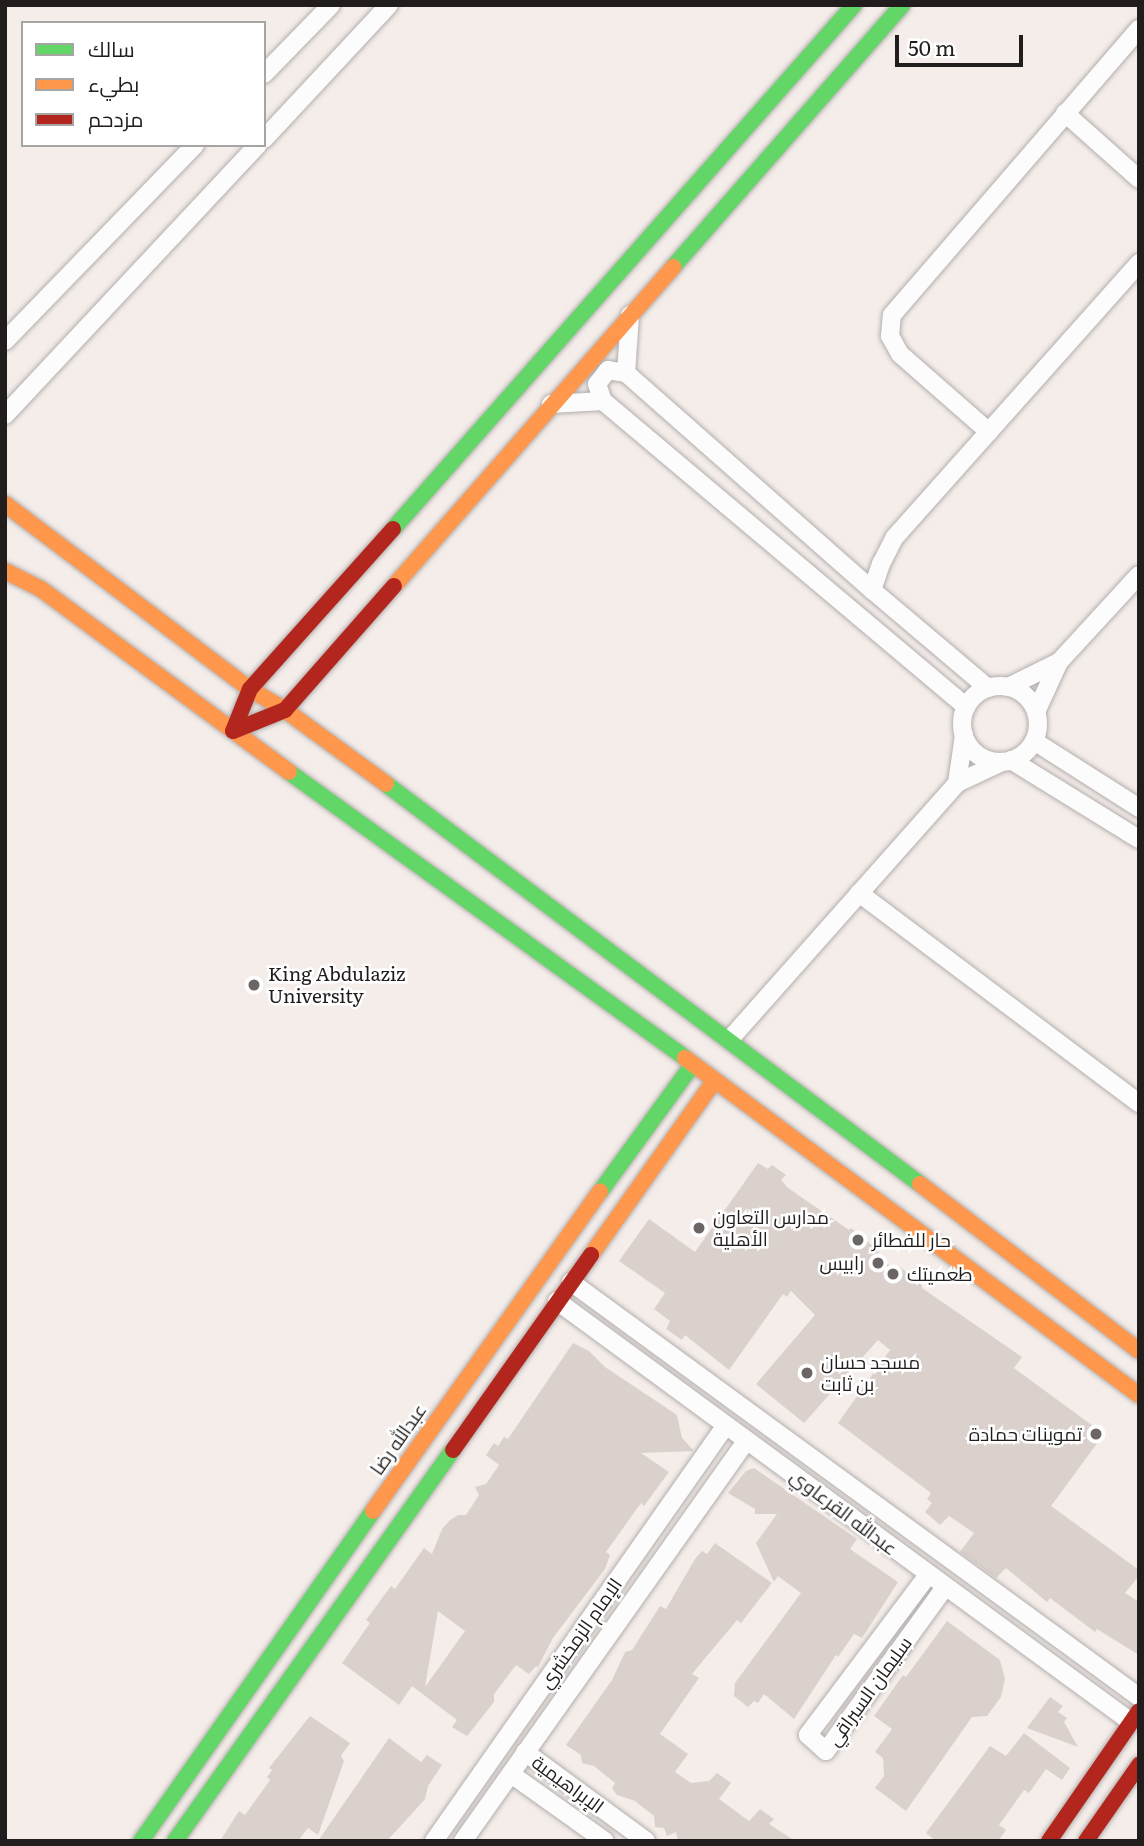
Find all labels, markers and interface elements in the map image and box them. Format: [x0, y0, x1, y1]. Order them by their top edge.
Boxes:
legend [21, 21, 266, 147]
scale bar [899, 21, 1027, 65]
text: 50 m [908, 31, 955, 62]
text: سالك [88, 32, 135, 63]
text: بطيء [88, 67, 139, 98]
text: مزدحم [88, 102, 143, 133]
place label: King Abdulaziz University [268, 963, 406, 1007]
marker: King Abdulaziz University [246, 977, 262, 993]
place label: مدارس التعاون الأهلية [713, 1206, 829, 1250]
marker: مدارس التعاون الأهلية [691, 1220, 707, 1236]
place label: حار للفطائر [872, 1229, 951, 1251]
marker: حار للفطائر [850, 1232, 866, 1248]
place label: رابيس [820, 1252, 864, 1274]
marker: رابيس [870, 1255, 886, 1271]
place label: طعميتك [907, 1263, 973, 1285]
marker: طعميتك [885, 1266, 901, 1282]
place label: مسجد حسان بن ثابت [821, 1351, 920, 1395]
marker: مسجد حسان بن ثابت [799, 1365, 815, 1381]
street label: عبدالله رضا [365, 1399, 431, 1479]
place label: تموينات حمادة [969, 1423, 1082, 1445]
marker: تموينات حمادة [1088, 1426, 1104, 1442]
street label: عبدالله القرعاوي [786, 1464, 902, 1560]
street label: الإمام الزمخشري [534, 1574, 626, 1692]
street label: سليمان السيراقي [822, 1632, 916, 1750]
street label: الإبراهيمية [528, 1750, 608, 1818]

